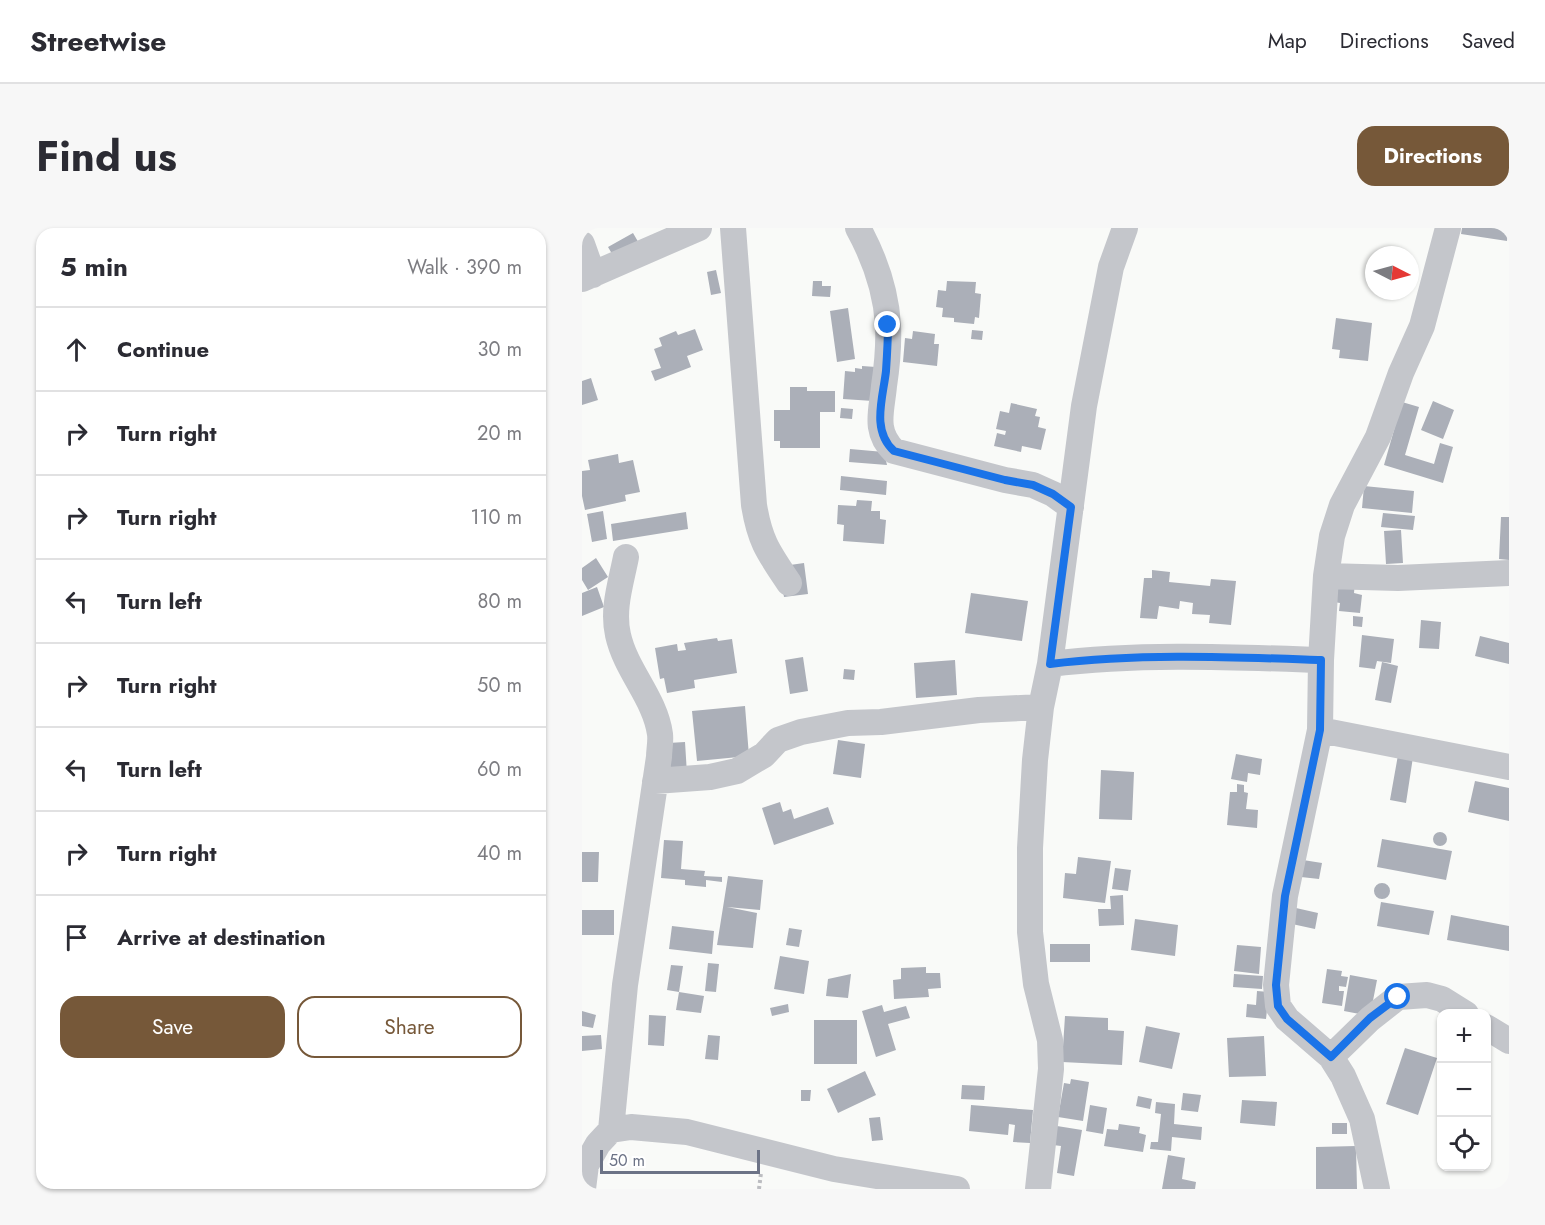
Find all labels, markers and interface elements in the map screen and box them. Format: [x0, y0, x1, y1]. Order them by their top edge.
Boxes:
text: Streetwise [30, 21, 166, 62]
text: Map [1268, 26, 1307, 56]
text: Directions [1340, 26, 1429, 56]
text: Saved [1462, 26, 1515, 56]
text: Find us [36, 126, 177, 187]
button: Directions [1357, 126, 1509, 186]
north arrow [1365, 246, 1419, 300]
text: 5 min [60, 248, 128, 286]
text: Walk · 390 m [407, 253, 522, 282]
route end [874, 311, 900, 337]
icon: ahead [60, 333, 93, 366]
text: Continue [117, 333, 209, 365]
text: 30 m [477, 335, 522, 364]
icon: right [60, 417, 93, 450]
text: Turn right [117, 417, 217, 449]
text: 20 m [477, 419, 522, 448]
icon: right [60, 501, 93, 534]
text: Turn right [117, 501, 217, 533]
text: 110 m [470, 503, 522, 532]
icon: left [60, 585, 93, 618]
text: Turn left [117, 585, 202, 617]
text: 80 m [477, 587, 522, 616]
icon: right [60, 669, 93, 702]
text: Turn right [117, 669, 217, 701]
text: 50 m [477, 671, 522, 700]
icon: left [60, 753, 93, 786]
text: Turn left [117, 753, 202, 785]
text: 60 m [477, 755, 522, 784]
icon: right [60, 837, 93, 870]
text: Turn right [117, 837, 217, 869]
text: 40 m [477, 839, 522, 868]
icon: arrive [60, 921, 93, 954]
text: Arrive at destination [117, 921, 326, 953]
route start [1384, 983, 1410, 1009]
button: Save [60, 996, 285, 1058]
button: Share [297, 996, 522, 1058]
map controls [1437, 1009, 1491, 1171]
button: + [1437, 1009, 1491, 1063]
button: − [1437, 1063, 1491, 1117]
button: locate [1437, 1117, 1491, 1171]
scale bar [600, 1147, 760, 1174]
text: 50 m [609, 1149, 645, 1172]

